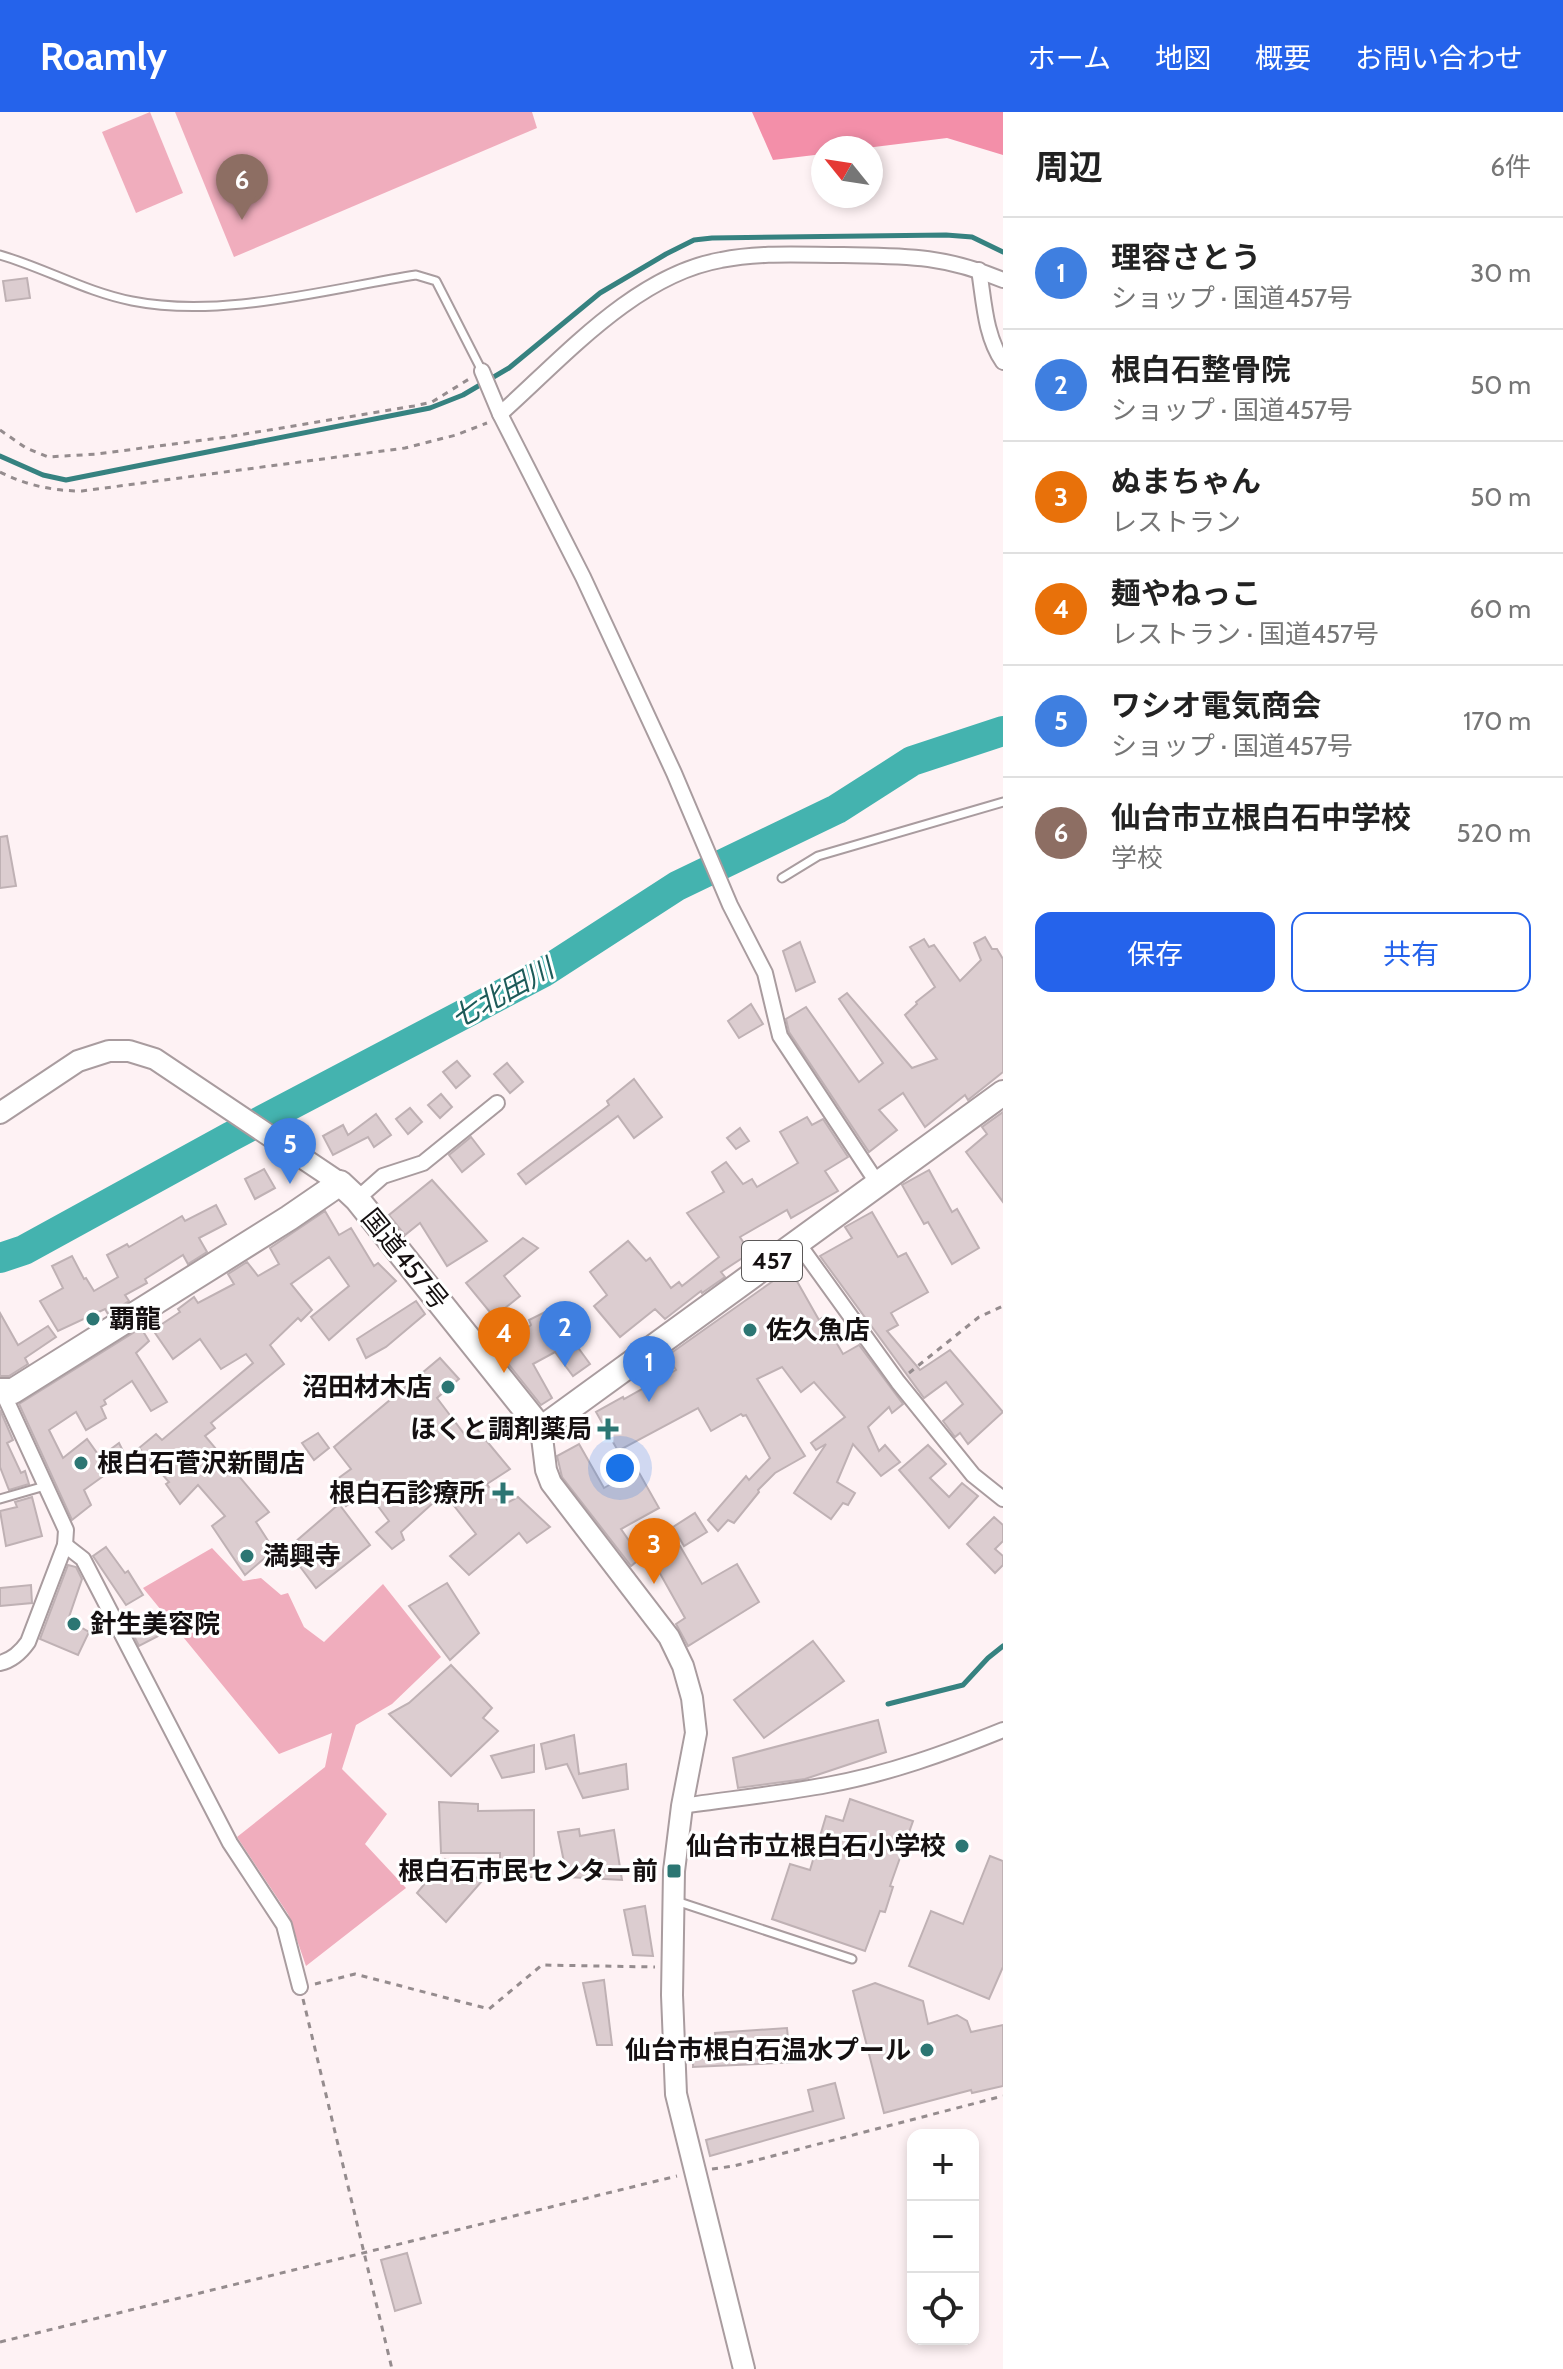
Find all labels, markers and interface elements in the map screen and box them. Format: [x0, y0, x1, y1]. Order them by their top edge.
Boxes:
text: Roamly [40, 33, 167, 80]
text: ホーム [1028, 41, 1111, 75]
text: 地図 [1155, 41, 1211, 75]
text: 概要 [1255, 41, 1311, 75]
text: お問い合わせ [1355, 41, 1523, 75]
north arrow [811, 136, 883, 208]
text: 周辺 [1035, 146, 1103, 188]
text: 6件 [1490, 151, 1531, 183]
pin: 6 [216, 154, 268, 220]
text: 理容さとう [1111, 239, 1261, 276]
text: 1 [1056, 257, 1066, 289]
text: 30 m [1470, 257, 1531, 289]
text: ショップ · 国道457号 [1111, 282, 1353, 314]
text: 根白石整骨院 [1111, 351, 1291, 388]
text: 2 [1054, 369, 1068, 401]
text: 50 m [1470, 369, 1531, 401]
text: ショップ · 国道457号 [1111, 394, 1353, 426]
text: ぬまちゃん [1111, 463, 1261, 500]
text: 3 [1054, 481, 1068, 513]
text: 50 m [1470, 481, 1531, 513]
text: レストラン [1111, 506, 1241, 538]
text: 麺やねっこ [1111, 575, 1261, 612]
text: 4 [1053, 593, 1069, 625]
text: 60 m [1469, 593, 1531, 625]
text: レストラン · 国道457号 [1111, 618, 1379, 650]
text: ワシオ電気商会 [1111, 687, 1321, 724]
text: 5 [1054, 705, 1068, 737]
text: 170 m [1463, 705, 1531, 737]
text: ショップ · 国道457号 [1111, 730, 1353, 762]
text: 仙台市立根白石中学校 [1111, 799, 1411, 836]
text: 6 [1054, 817, 1068, 849]
text: 520 m [1457, 817, 1531, 849]
text: 学校 [1111, 842, 1163, 874]
button: 保存 [1035, 912, 1275, 992]
button: 共有 [1291, 912, 1531, 992]
water label: 七北田川 [445, 950, 562, 1035]
pin: 5 [264, 1118, 316, 1184]
street label: 国道457号 [355, 1202, 455, 1316]
road number: 457 [742, 1241, 802, 1281]
pin: 2 [539, 1301, 591, 1367]
place label: 覇龍 [109, 1303, 161, 1335]
pin: 4 [478, 1307, 530, 1373]
marker: 覇龍 [84, 1310, 102, 1328]
place label: 佐久魚店 [766, 1314, 870, 1346]
marker: 佐久魚店 [741, 1321, 759, 1339]
pin: 1 [623, 1336, 675, 1402]
place label: 沼田材木店 [302, 1371, 432, 1403]
marker: 沼田材木店 [439, 1378, 457, 1396]
place label: ほくと調剤薬局 [410, 1413, 592, 1445]
marker: ほくと調剤薬局 [599, 1420, 617, 1438]
place label: 根白石菅沢新聞店 [97, 1447, 305, 1479]
your location [600, 1448, 640, 1488]
marker: 根白石菅沢新聞店 [72, 1454, 90, 1472]
place label: 根白石診療所 [329, 1477, 485, 1509]
marker: 根白石診療所 [492, 1482, 514, 1504]
pin: 3 [628, 1518, 680, 1584]
place label: 満興寺 [263, 1540, 341, 1572]
marker: 満興寺 [238, 1547, 256, 1565]
place label: 針生美容院 [90, 1608, 220, 1640]
marker: 針生美容院 [65, 1615, 83, 1633]
place label: 仙台市立根白石小学校 [686, 1830, 946, 1862]
marker: 仙台市立根白石小学校 [953, 1837, 971, 1855]
place label: 根白石市民センター前 [398, 1855, 658, 1887]
marker: 根白石市民センター前 [665, 1862, 683, 1880]
place label: 仙台市根白石温水プール [625, 2034, 911, 2066]
marker: 仙台市根白石温水プール [918, 2041, 936, 2059]
map controls [907, 2129, 979, 2345]
button: + [907, 2129, 979, 2201]
button: − [907, 2201, 979, 2273]
button: locate [907, 2273, 979, 2345]

